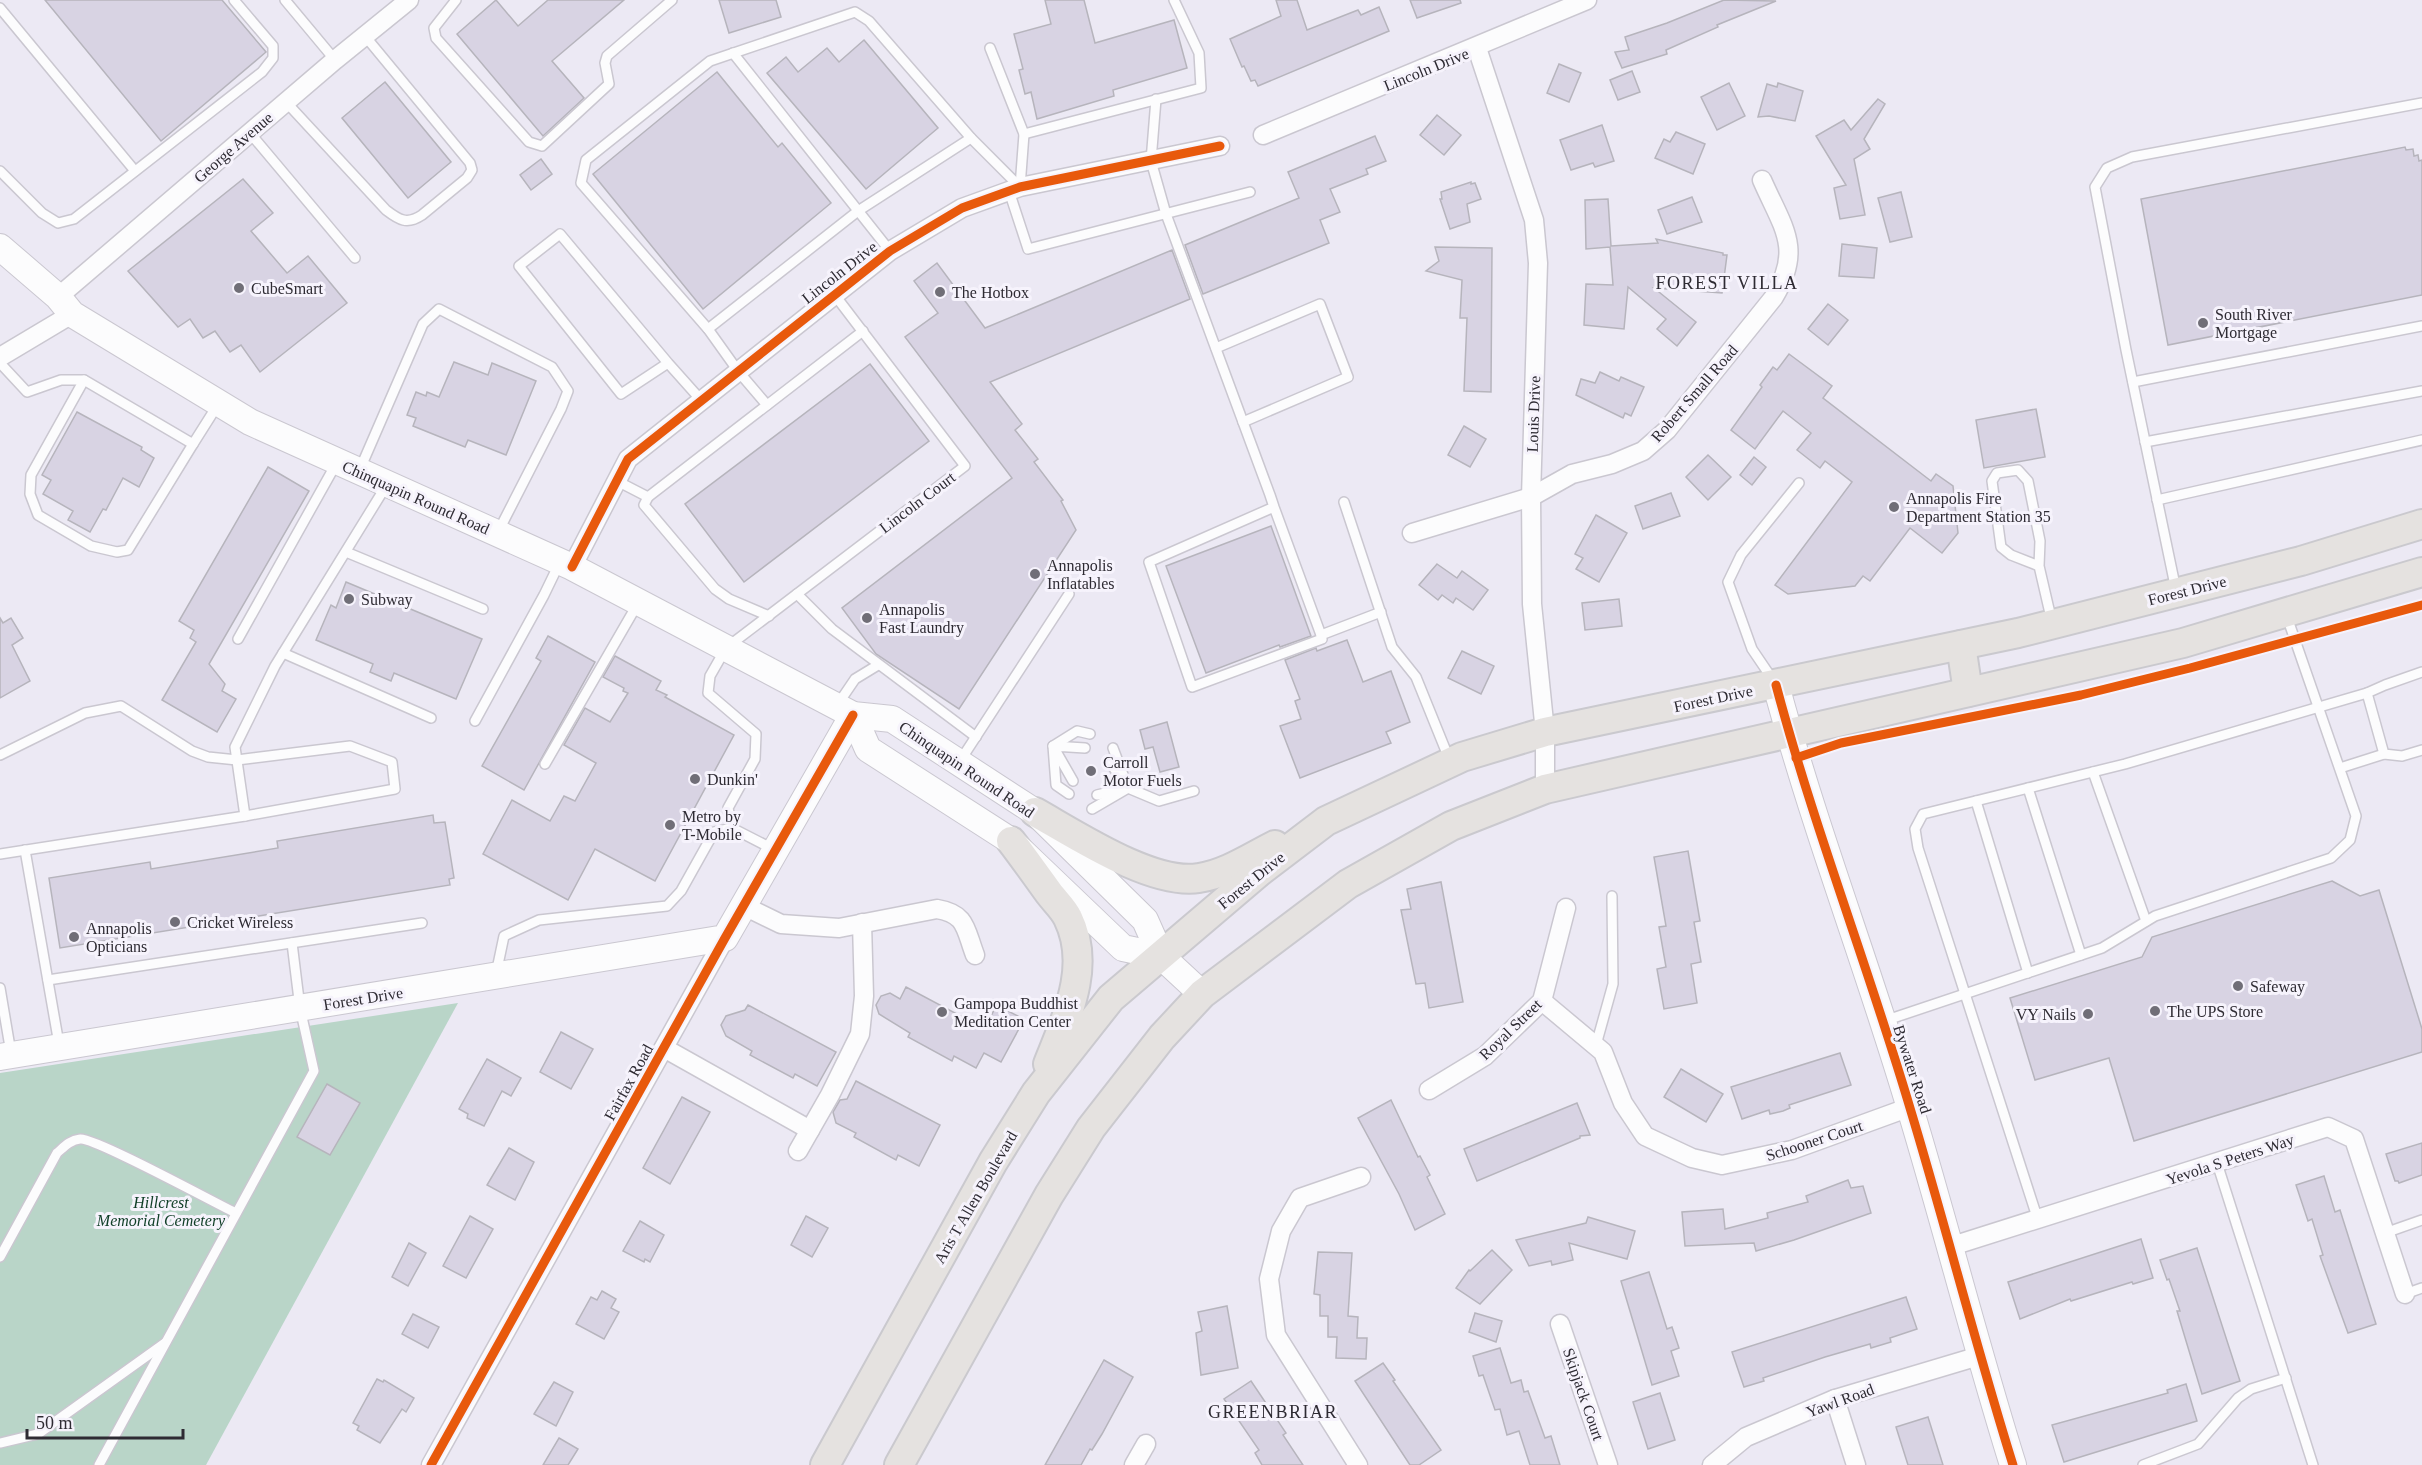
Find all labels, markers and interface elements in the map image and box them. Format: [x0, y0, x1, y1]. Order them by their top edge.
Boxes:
street label: Lincoln Drive [1381, 45, 1471, 94]
street label: George Avenue [191, 109, 277, 187]
street label: Lincoln Drive [799, 238, 880, 307]
district label: FOREST VILLA [1656, 273, 1798, 293]
place label: CubeSmart [251, 280, 324, 297]
marker: CubeSmart [232, 281, 246, 295]
place label: The Hotbox [952, 284, 1029, 301]
marker: The Hotbox [933, 285, 947, 299]
place label: South River Mortgage [2215, 306, 2293, 342]
marker: South River Mortgage [2196, 316, 2210, 330]
street label: Robert Small Road [1648, 341, 1741, 445]
street label: Louis Drive [1524, 375, 1543, 453]
street label: Chinquapin Round Road [339, 457, 492, 538]
street label: Lincoln Court [876, 468, 959, 536]
place label: Annapolis Fire Department Station 35 [1906, 490, 2051, 526]
marker: Annapolis Fire Department Station 35 [1887, 500, 1901, 514]
place label: Annapolis Inflatables [1047, 557, 1115, 592]
marker: Annapolis Inflatables [1028, 567, 1042, 581]
street label: Forest Drive [2146, 573, 2228, 608]
place label: Subway [361, 591, 413, 609]
marker: Subway [342, 592, 356, 606]
place label: Annapolis Fast Laundry [879, 601, 964, 637]
marker: Annapolis Fast Laundry [860, 611, 874, 625]
street label: Forest Drive [1672, 682, 1754, 715]
street label: Chinquapin Round Road [895, 718, 1037, 822]
place label: Carroll Motor Fuels [1103, 754, 1182, 789]
marker: Carroll Motor Fuels [1084, 764, 1098, 778]
place label: Dunkin' [707, 771, 758, 788]
marker: Dunkin' [688, 772, 702, 786]
place label: Metro by T-Mobile [682, 808, 742, 843]
marker: Metro by T-Mobile [663, 818, 677, 832]
street label: Forest Drive [1215, 848, 1288, 912]
place label: Cricket Wireless [187, 914, 293, 931]
marker: Cricket Wireless [168, 915, 182, 929]
place label: Annapolis Opticians [86, 920, 152, 956]
marker: Annapolis Opticians [67, 930, 81, 944]
place label: Safeway [2250, 978, 2305, 996]
marker: Safeway [2231, 979, 2245, 993]
street label: Forest Drive [322, 984, 404, 1013]
place label: Gampopa Buddhist Meditation Center [954, 995, 1079, 1030]
street label: Royal Street [1476, 995, 1546, 1064]
place label: The UPS Store [2167, 1003, 2263, 1020]
marker: The UPS Store [2148, 1004, 2162, 1018]
marker: Gampopa Buddhist Meditation Center [935, 1005, 949, 1019]
place label: VY Nails [2016, 1006, 2076, 1023]
marker: VY Nails [2081, 1007, 2095, 1021]
street label: Bywater Road [1889, 1023, 1935, 1116]
street label: Fairfax Road [601, 1041, 656, 1123]
street label: Schooner Court [1764, 1117, 1865, 1164]
street label: Aris T Allen Boulevard [931, 1128, 1020, 1266]
street label: Yevola S Peters Way [2164, 1131, 2296, 1189]
park label: Hillcrest Memorial Cemetery [96, 1194, 226, 1230]
street label: Skipjack Court [1559, 1346, 1607, 1443]
street label: Yawl Road [1804, 1380, 1876, 1421]
scale bar [27, 1402, 183, 1440]
district label: GREENBRIAR [1208, 1402, 1338, 1422]
text: 50 m [36, 1413, 73, 1433]

